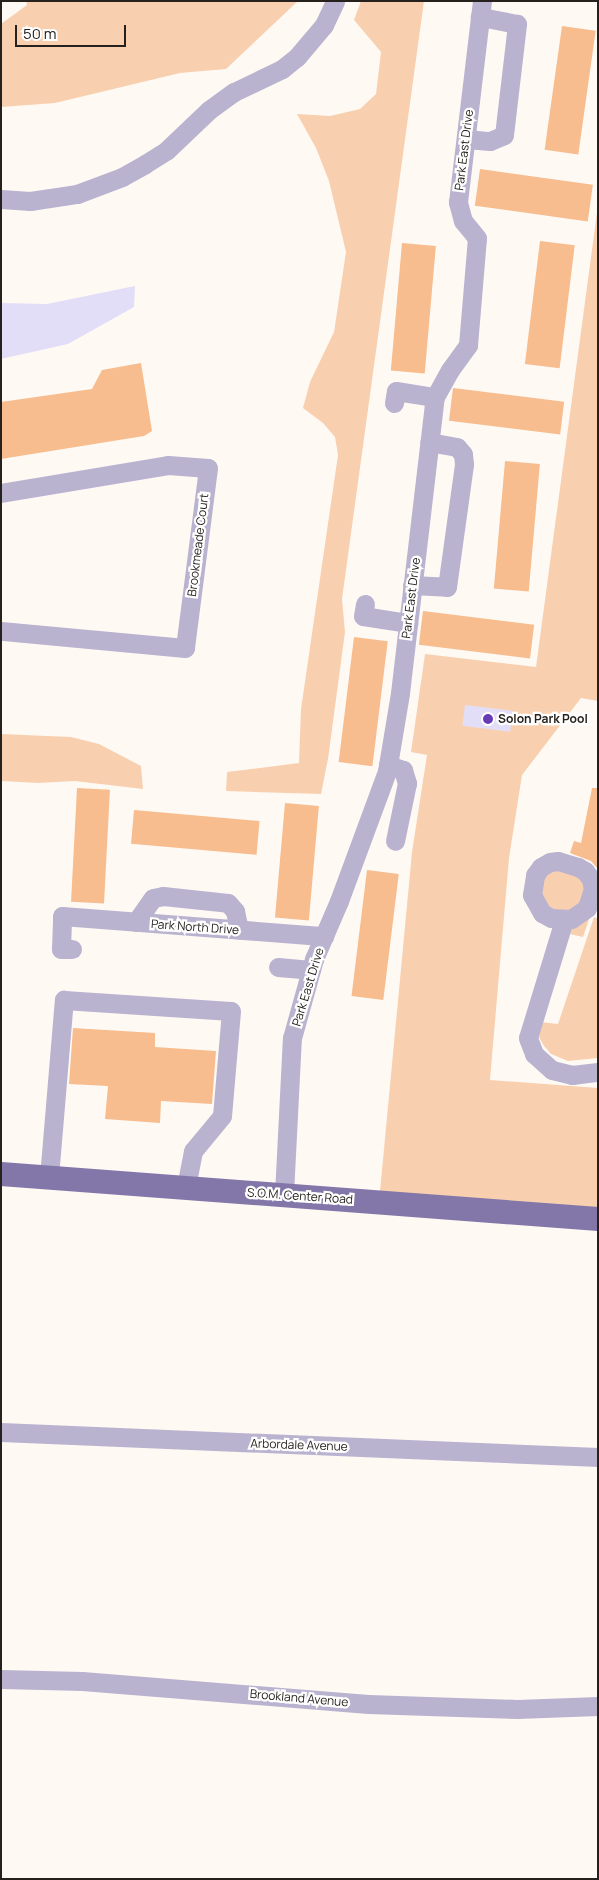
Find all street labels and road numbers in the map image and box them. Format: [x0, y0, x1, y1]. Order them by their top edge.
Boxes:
street label: Park East Drive [452, 109, 476, 191]
street label: Brookmeade Court [185, 493, 211, 597]
street label: Park East Drive [399, 557, 423, 639]
street label: Park North Drive [150, 917, 240, 937]
street label: Park East Drive [289, 946, 327, 1028]
street label: S.O.M. Center Road [247, 1185, 353, 1207]
street label: Arbordale Avenue [250, 1436, 348, 1454]
street label: Brookland Avenue [249, 1687, 349, 1709]

